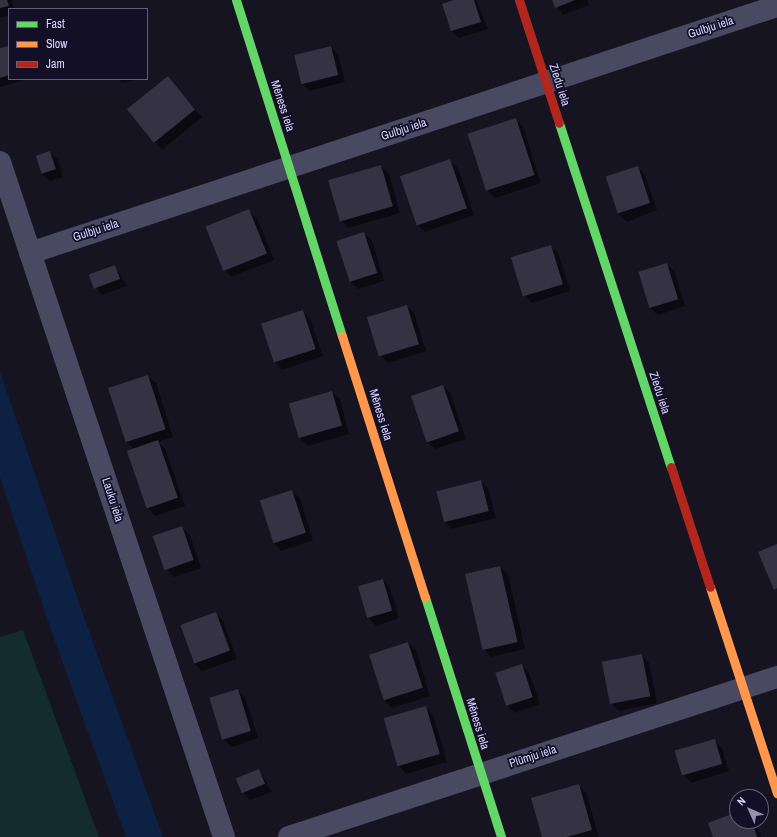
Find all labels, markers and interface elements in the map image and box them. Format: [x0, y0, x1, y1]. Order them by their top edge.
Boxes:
legend [8, 8, 148, 80]
street label: Gulbju iela [686, 14, 736, 42]
text: Fast [46, 16, 65, 32]
text: Slow [46, 36, 67, 52]
text: Jam [46, 56, 65, 72]
street label: Ziedu iela [545, 62, 573, 108]
street label: Mēness iela [267, 79, 297, 133]
street label: Gulbju iela [379, 116, 429, 144]
street label: Gulbju iela [71, 217, 121, 245]
street label: Ziedu iela [645, 370, 673, 416]
street label: Mēness iela [365, 388, 395, 442]
street label: Lauku iela [98, 476, 126, 524]
street label: Mēness iela [462, 697, 492, 751]
street label: Plūmju iela [508, 743, 558, 771]
north arrow [729, 789, 769, 829]
text: N [734, 794, 748, 808]

